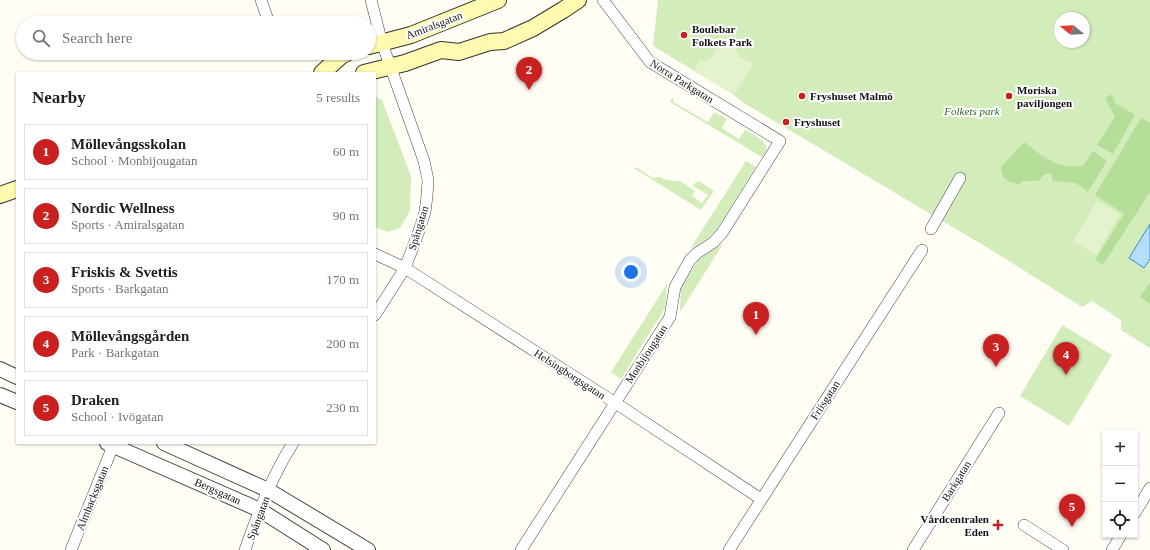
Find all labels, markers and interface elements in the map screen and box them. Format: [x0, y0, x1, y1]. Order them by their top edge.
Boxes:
street label: Amiralsgatan [404, 9, 464, 41]
north arrow [1054, 12, 1090, 48]
search box [16, 16, 376, 60]
place label: Boulebar Folkets Park [692, 23, 753, 48]
icon: search [30, 27, 52, 49]
text: Search here [62, 30, 132, 46]
marker: Boulebar Folkets Park [679, 30, 689, 40]
pin: 2 [516, 57, 542, 90]
street label: Norra Parkgatan [648, 57, 716, 106]
place label: Moriska paviljongen [1017, 84, 1072, 109]
text: Nearby [32, 88, 86, 107]
text: 5 results [316, 90, 360, 105]
place label: Fryshuset Malmö [810, 90, 893, 102]
marker: Fryshuset Malmö [797, 91, 807, 101]
marker: Moriska paviljongen [1004, 91, 1014, 101]
park label: Folkets park [943, 105, 1001, 117]
place label: Fryshuset [794, 116, 841, 128]
marker: Fryshuset [781, 117, 791, 127]
text: Möllevångsskolan [71, 136, 186, 152]
text: 1 [43, 144, 49, 159]
text: 60 m [333, 144, 359, 159]
text: School · Monbijougatan [71, 153, 197, 168]
text: Nordic Wellness [71, 200, 174, 216]
street label: Spångatan [406, 204, 431, 252]
text: 2 [43, 208, 49, 223]
text: 90 m [333, 208, 359, 223]
text: Sports · Amiralsgatan [71, 217, 184, 232]
your location [621, 262, 641, 282]
text: Friskis & Svettis [71, 264, 178, 280]
text: 3 [43, 272, 49, 287]
text: 170 m [326, 272, 359, 287]
text: Sports · Barkgatan [71, 281, 168, 296]
pin: 1 [743, 302, 769, 335]
street label: Monbijougatan [623, 322, 670, 385]
text: Möllevångsgården [71, 328, 189, 344]
pin: 3 [983, 334, 1009, 367]
text: 4 [43, 336, 49, 351]
text: 200 m [326, 336, 359, 351]
pin: 4 [1053, 342, 1079, 375]
text: Park · Barkgatan [71, 345, 159, 360]
street label: Helsingborgsgatan [532, 347, 608, 402]
street label: Friisgatan [808, 378, 842, 422]
text: Draken [71, 392, 119, 408]
text: 5 [43, 400, 49, 415]
text: 230 m [326, 400, 359, 415]
text: School · Ivögatan [71, 409, 163, 424]
map controls [1102, 430, 1138, 538]
button: + [1102, 430, 1138, 466]
street label: Barkgatan [939, 458, 973, 503]
street label: Almbacksgatan [74, 464, 111, 532]
button: − [1102, 466, 1138, 502]
street label: Bergsgatan [193, 475, 243, 507]
street label: Spångatan [244, 494, 272, 542]
pin: 5 [1059, 494, 1085, 527]
button: locate [1102, 502, 1138, 538]
place label: Vårdcentralen Eden [921, 513, 989, 538]
marker: Vårdcentralen Eden [992, 519, 1004, 531]

